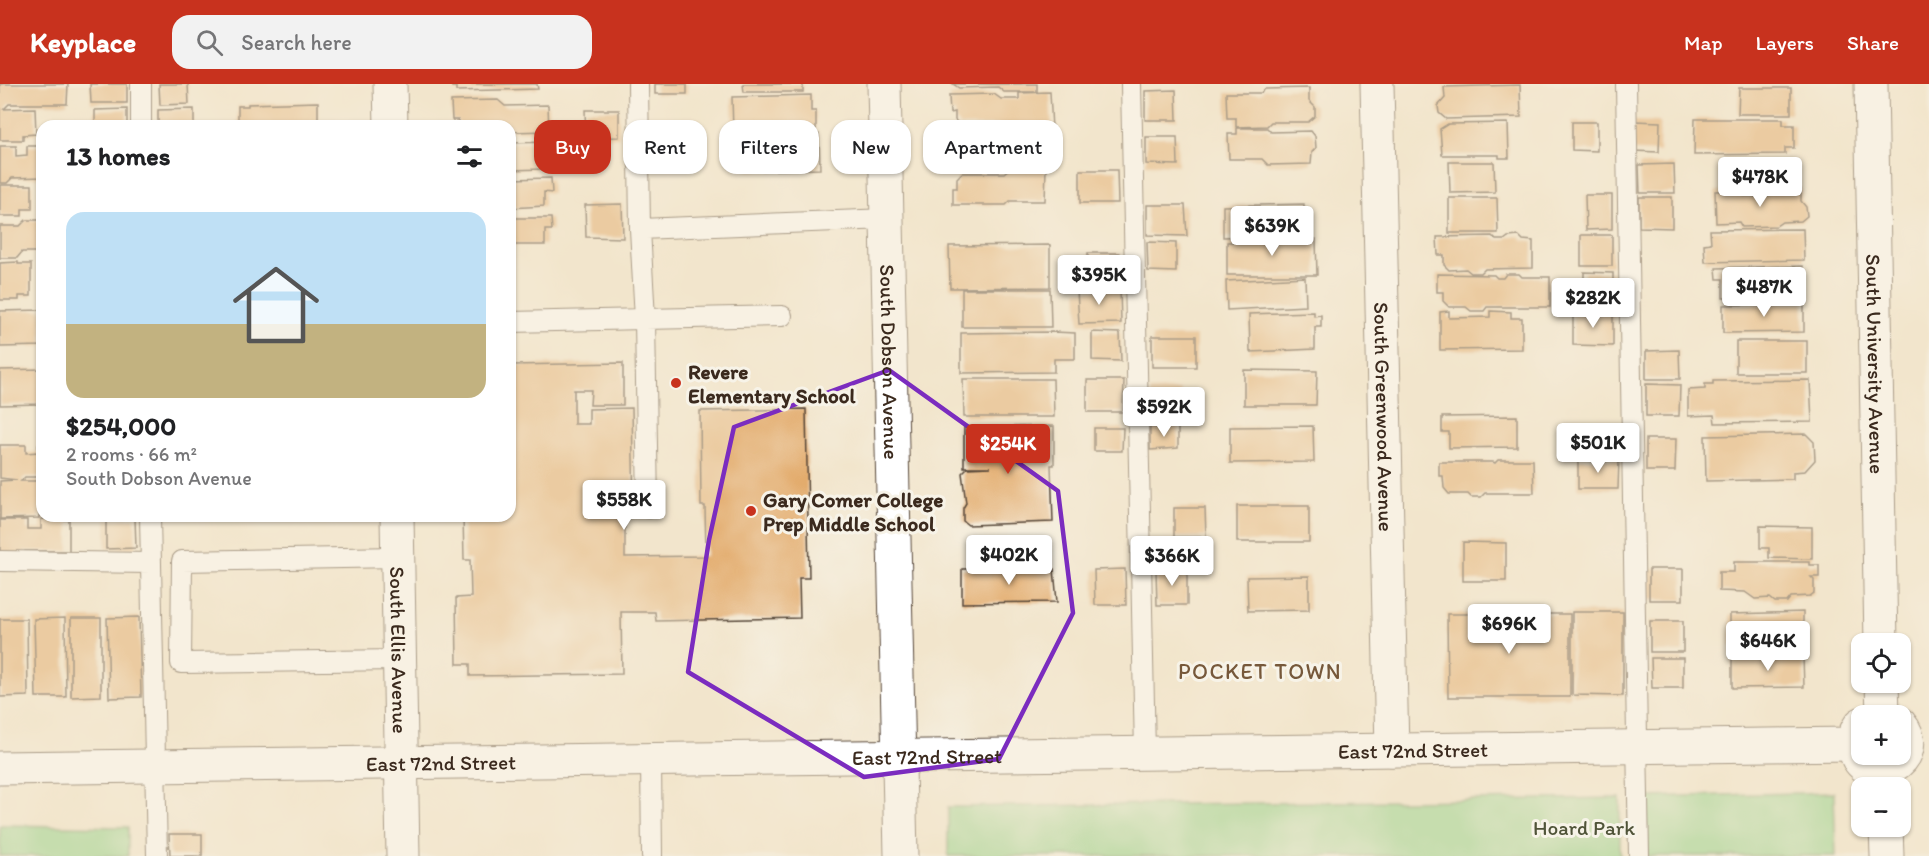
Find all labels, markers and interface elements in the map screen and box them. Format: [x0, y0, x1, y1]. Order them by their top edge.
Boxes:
search box [172, 15, 592, 69]
text: Keyplace [30, 25, 136, 59]
icon: search [193, 26, 226, 59]
text: Search here [241, 29, 352, 56]
text: Map [1684, 30, 1723, 55]
text: Layers [1756, 30, 1814, 55]
text: Share [1847, 30, 1899, 55]
chip: Buy [534, 120, 611, 174]
chip: Rent [623, 120, 707, 174]
chip: Filters [719, 120, 819, 174]
chip: New [831, 120, 911, 174]
chip: Apartment [923, 120, 1063, 174]
text: 13 homes [66, 140, 170, 172]
icon: filters [453, 140, 486, 173]
pin: $478K [1718, 157, 1802, 208]
text: $478K [1732, 164, 1788, 188]
pin: $639K [1230, 206, 1314, 257]
text: $639K [1245, 213, 1299, 237]
icon: home [222, 251, 330, 359]
street label: South University Avenue [1862, 254, 1890, 474]
pin: $395K [1057, 255, 1141, 306]
text: $395K [1072, 262, 1126, 286]
street label: South Dobson Avenue [875, 264, 905, 460]
pin: $487K [1722, 267, 1806, 318]
text: $487K [1736, 274, 1792, 298]
pin: $282K [1551, 278, 1635, 329]
text: $282K [1566, 285, 1620, 309]
street label: South Greenwood Avenue [1369, 302, 1400, 532]
place label: Revere Elementary School [688, 359, 857, 409]
marker: Revere Elementary School [669, 376, 683, 390]
pin: $592K [1122, 387, 1206, 438]
text: $592K [1137, 394, 1191, 418]
text: $254,000 [66, 410, 176, 442]
pin: $501K [1556, 423, 1640, 474]
pin: $254K [966, 424, 1050, 475]
text: $501K [1570, 430, 1626, 454]
text: $254K [980, 431, 1036, 455]
text: 2 rooms · 66 m² [66, 442, 197, 466]
text: South Dobson Avenue [66, 466, 252, 490]
pin: $558K [582, 480, 666, 531]
text: $558K [597, 487, 651, 511]
place label: Gary Comer College Prep Middle School [763, 487, 943, 537]
marker: Gary Comer College Prep Middle School [744, 504, 758, 518]
pin: $402K [967, 535, 1051, 586]
pin: $366K [1130, 536, 1214, 587]
text: $402K [980, 542, 1038, 566]
text: $366K [1145, 543, 1199, 567]
street label: South Ellis Avenue [385, 566, 413, 734]
pin: $696K [1467, 604, 1551, 655]
text: $696K [1482, 611, 1536, 635]
pin: $646K [1726, 621, 1810, 672]
text: $646K [1740, 628, 1796, 652]
map controls [1851, 633, 1911, 837]
button: locate [1851, 633, 1911, 693]
district label: POCKET TOWN [1178, 658, 1342, 685]
button: + [1851, 705, 1911, 765]
street label: East 72nd Street [1338, 736, 1488, 763]
street label: East 72nd Street [852, 743, 1002, 769]
street label: East 72nd Street [366, 749, 516, 776]
button: − [1851, 777, 1911, 837]
park label: Hoard Park [1533, 815, 1635, 840]

